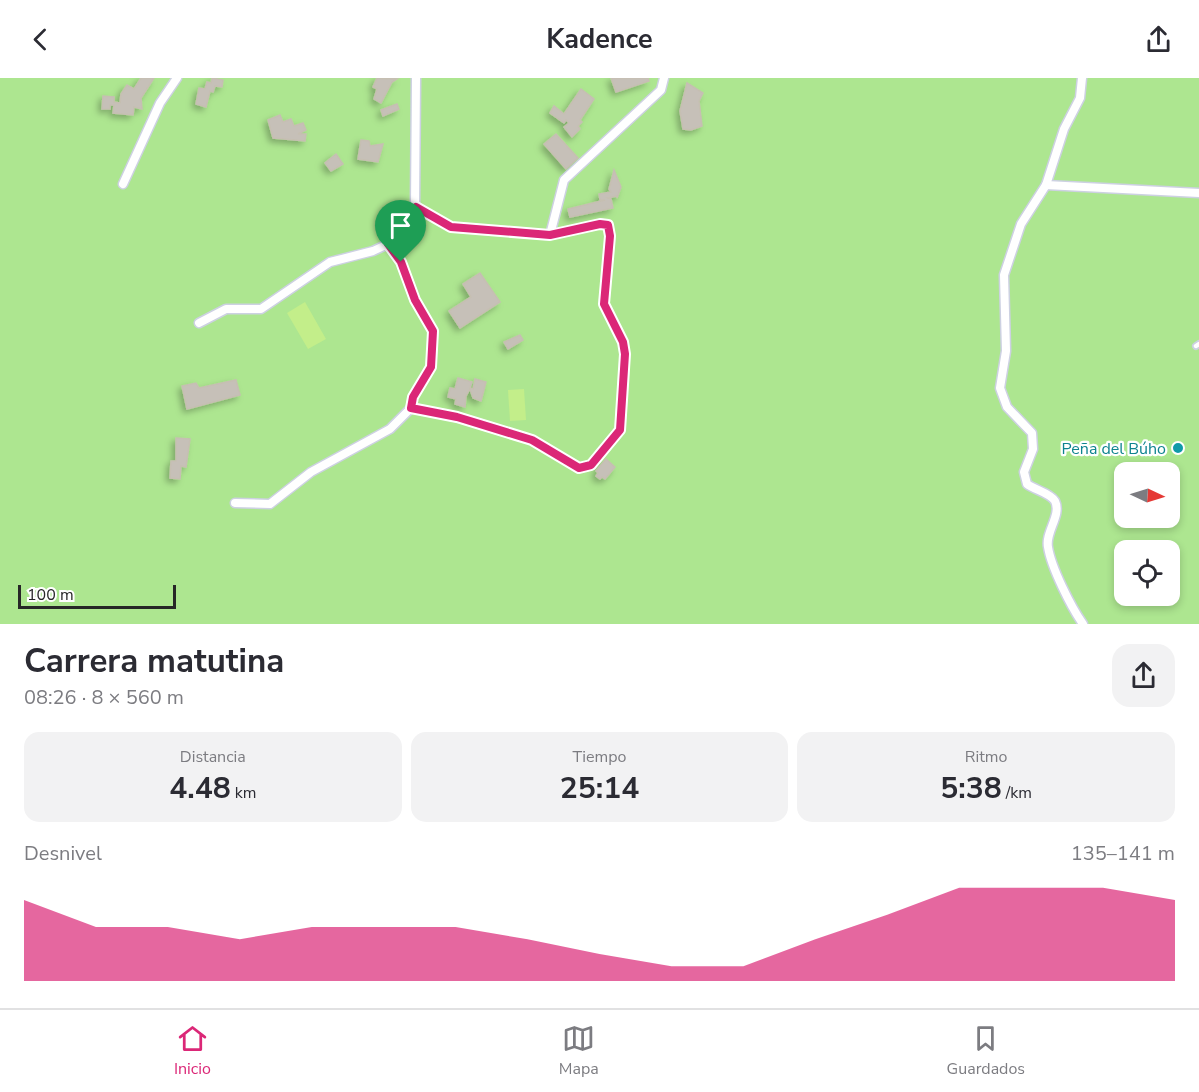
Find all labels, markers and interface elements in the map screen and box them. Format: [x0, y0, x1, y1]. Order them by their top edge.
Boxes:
text: Kadence [546, 21, 653, 58]
icon: back [24, 23, 57, 56]
icon: share [1142, 23, 1175, 56]
pin [375, 200, 426, 262]
icon: arrive [384, 209, 417, 242]
place label: Peña del Búho [1062, 438, 1166, 460]
marker: Peña del Búho [1171, 441, 1185, 455]
north arrow [1114, 462, 1180, 528]
map controls [1114, 462, 1180, 606]
button: locate [1114, 540, 1180, 606]
scale bar [18, 582, 176, 610]
text: 100 m [27, 584, 74, 606]
text: Carrera matutina [24, 639, 284, 684]
button: share [1112, 644, 1175, 707]
text: 08:26 · 8 × 560 m [24, 684, 184, 711]
text: Distancia [180, 746, 246, 768]
text: Tiempo [573, 746, 626, 768]
text: Ritmo [965, 746, 1007, 768]
text: 4.48 [169, 768, 231, 809]
text: 25:14 [560, 768, 639, 809]
text: 5:38 [940, 768, 1002, 809]
text: km [231, 782, 256, 804]
text: /km [1002, 782, 1032, 804]
text: Desnivel [24, 840, 102, 867]
text: 135–141 m [1071, 840, 1175, 867]
tab: Inicio [174, 1022, 211, 1080]
tab: Mapa [559, 1022, 599, 1080]
tab: Guardados [947, 1022, 1025, 1080]

